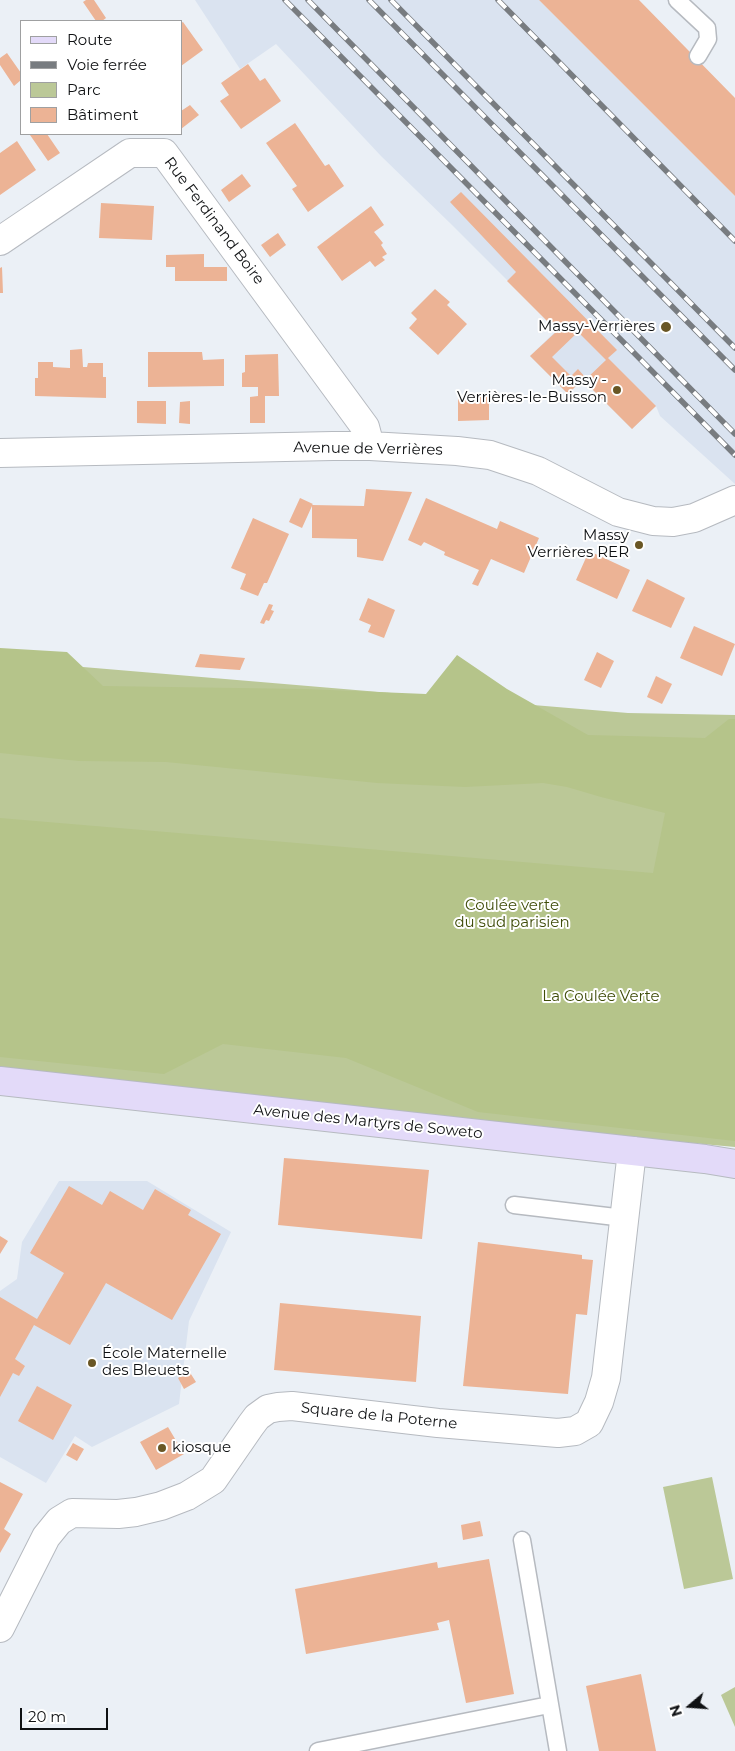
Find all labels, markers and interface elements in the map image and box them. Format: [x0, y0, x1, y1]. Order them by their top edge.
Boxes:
legend [20, 20, 182, 135]
text: Route [67, 30, 112, 49]
text: Voie ferrée [67, 55, 147, 74]
text: Parc [67, 80, 101, 99]
text: Bâtiment [67, 105, 139, 124]
street label: Rue Ferdinand Boire [160, 154, 268, 288]
place label: Massy-Verrières [538, 318, 655, 336]
marker: Massy-Verrières [659, 320, 673, 334]
place label: Massy - Verrières-le-Buisson [457, 372, 607, 407]
marker: Massy - Verrières-le-Buisson [611, 384, 623, 396]
street label: Avenue de Verrières [293, 439, 443, 459]
place label: Massy Verrières RER [528, 527, 629, 562]
marker: Massy Verrières RER [633, 539, 645, 551]
park label: Coulée verte du sud parisien [454, 897, 570, 932]
park label: La Coulée Verte [542, 988, 660, 1006]
street label: Avenue des Martyrs de Soweto [253, 1101, 483, 1143]
place label: École Maternelle des Bleuets [102, 1345, 227, 1380]
marker: École Maternelle des Bleuets [86, 1357, 98, 1369]
street label: Square de la Poterne [300, 1399, 458, 1433]
place label: kiosque [172, 1439, 231, 1457]
marker: kiosque [156, 1442, 168, 1454]
north arrow [665, 1681, 715, 1731]
scale bar [22, 1698, 110, 1730]
text: N [665, 1702, 686, 1719]
text: 20 m [28, 1707, 66, 1726]

